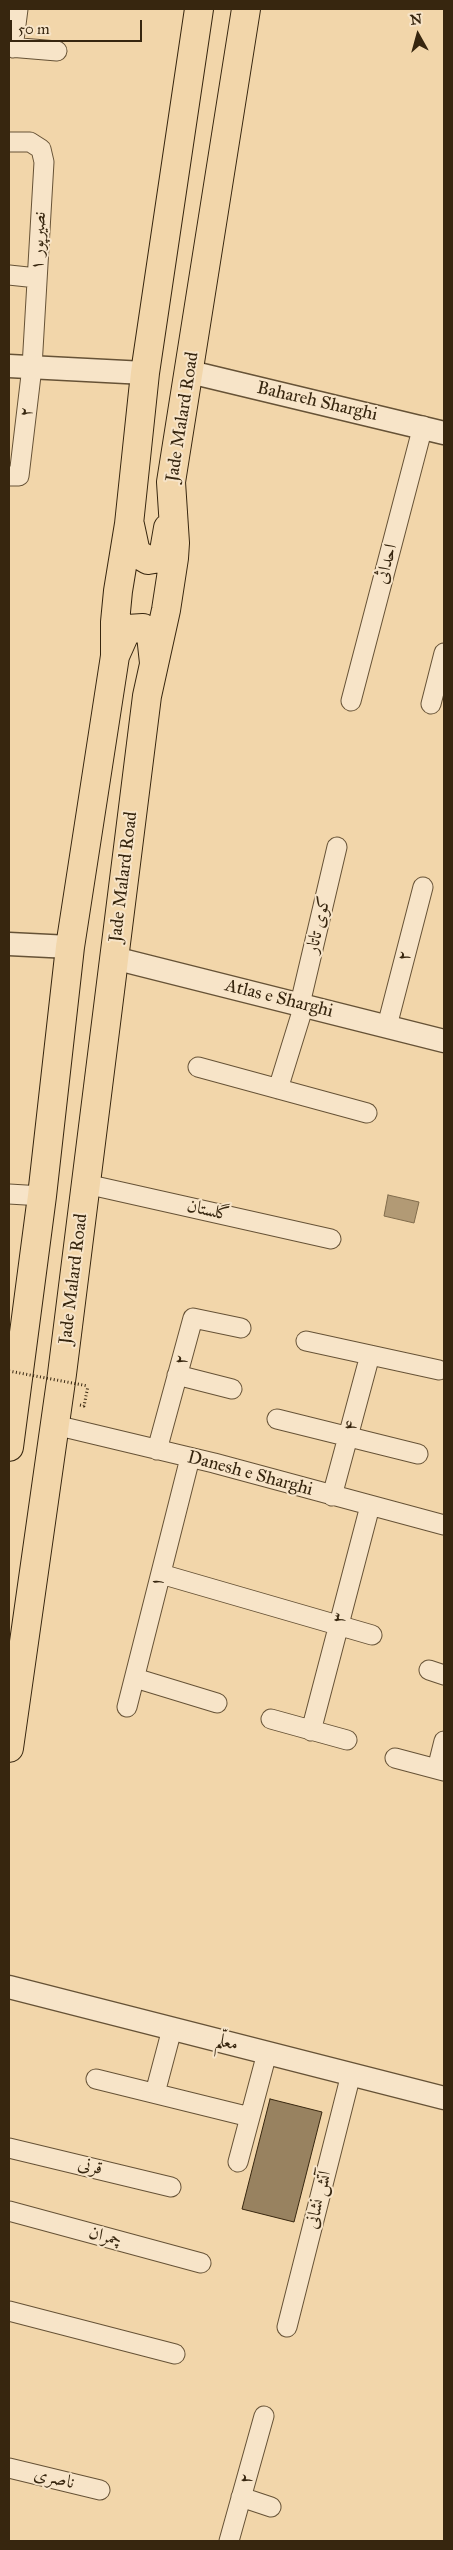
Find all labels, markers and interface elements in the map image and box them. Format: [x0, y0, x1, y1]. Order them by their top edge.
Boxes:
scale bar [12, 10, 145, 42]
north arrow [393, 10, 443, 60]
text: N [409, 10, 423, 29]
text: 50 m [18, 20, 50, 38]
street label: نصیرپور ۱ [27, 211, 51, 271]
street label: Jade Malard Road [162, 350, 204, 484]
street label: Bahareh Sharghi [255, 378, 379, 426]
street label: ۲ [16, 405, 38, 419]
street label: احداثی [371, 542, 403, 586]
street label: Jade Malard Road [105, 810, 143, 944]
street label: کوی تاتار [302, 894, 336, 956]
street label: ۲ [393, 948, 417, 964]
street label: Atlas e Sharghi [223, 975, 335, 1023]
street label: گلستان [185, 1196, 231, 1226]
street label: Jade Malard Road [55, 1212, 93, 1346]
street label: ۲ [170, 1352, 194, 1368]
street label: ۴ [339, 1418, 363, 1434]
street label: Danesh e Sharghi [185, 1447, 315, 1501]
street label: ۱ [146, 1574, 170, 1590]
street label: ۳ [328, 1610, 352, 1626]
street label: معلّم [214, 2030, 240, 2056]
street label: قرنی [75, 2154, 105, 2180]
street label: آتش نشانی [301, 2169, 337, 2231]
street label: چمران [86, 2222, 124, 2252]
street label: ناصری [32, 2464, 76, 2494]
street label: ۲ [235, 2471, 259, 2487]

